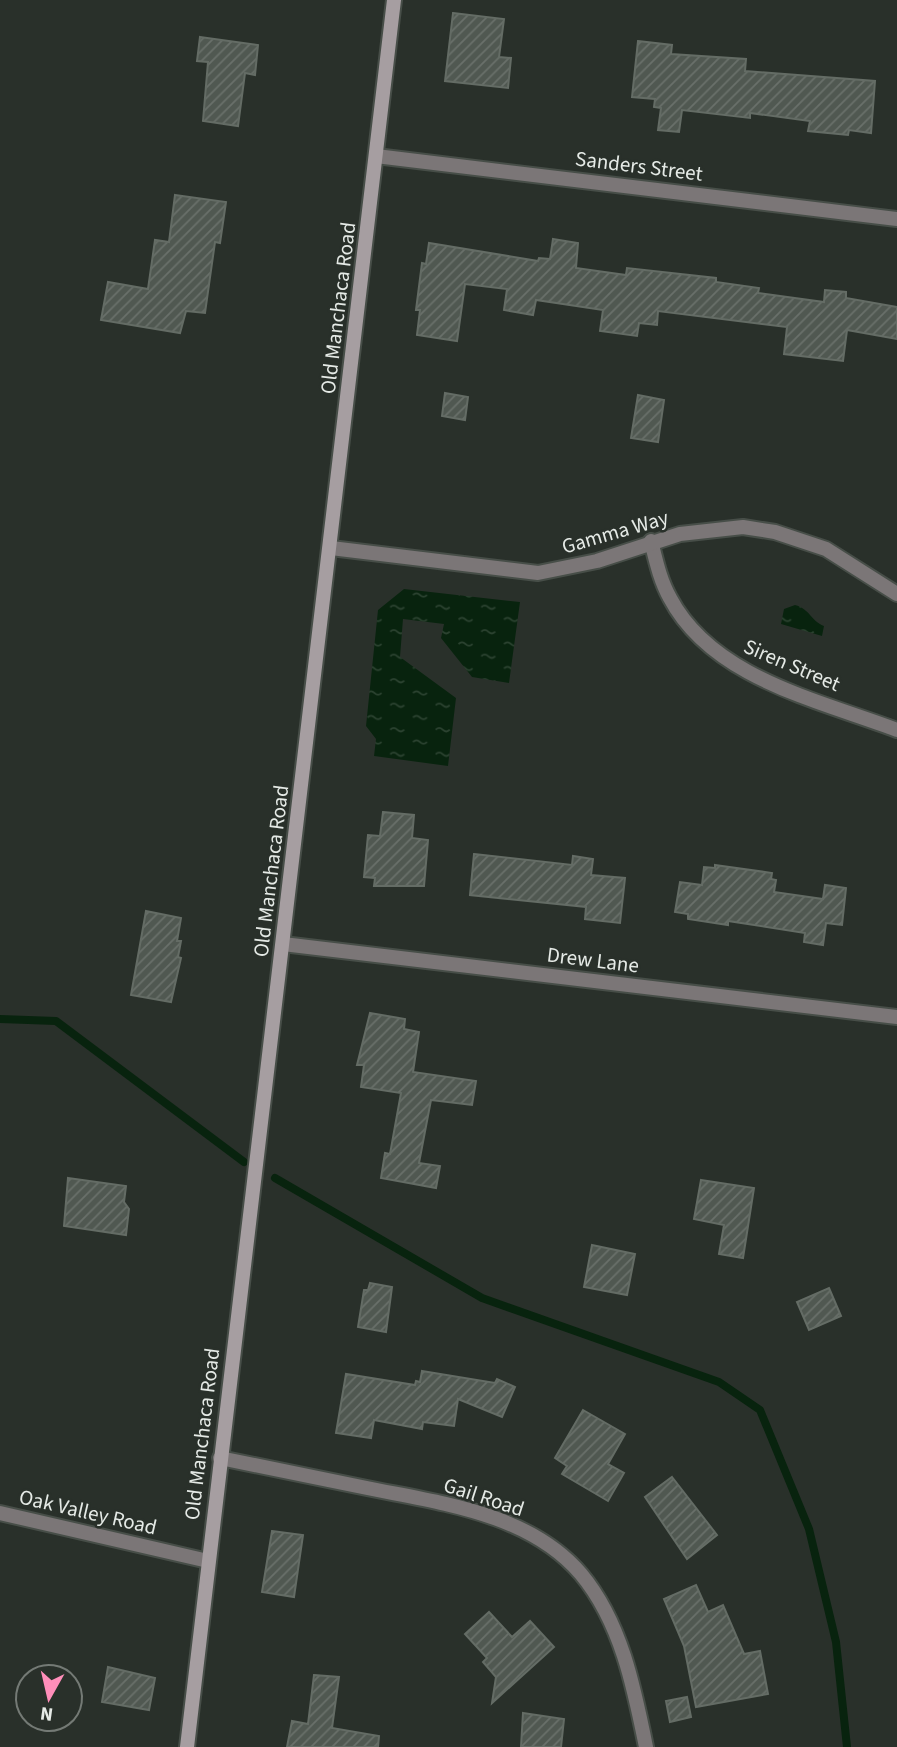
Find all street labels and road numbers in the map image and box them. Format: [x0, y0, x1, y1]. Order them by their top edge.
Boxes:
street label: Sanders Street [574, 143, 704, 189]
street label: Old Manchaca Road [313, 220, 363, 396]
street label: Gamma Way [558, 502, 672, 562]
street label: Siren Street [739, 631, 845, 699]
street label: Old Manchaca Road [246, 783, 296, 959]
street label: Drew Lane [545, 939, 641, 981]
street label: Old Manchaca Road [177, 1346, 227, 1522]
street label: Gail Road [440, 1470, 528, 1524]
street label: Oak Valley Road [16, 1482, 160, 1542]

